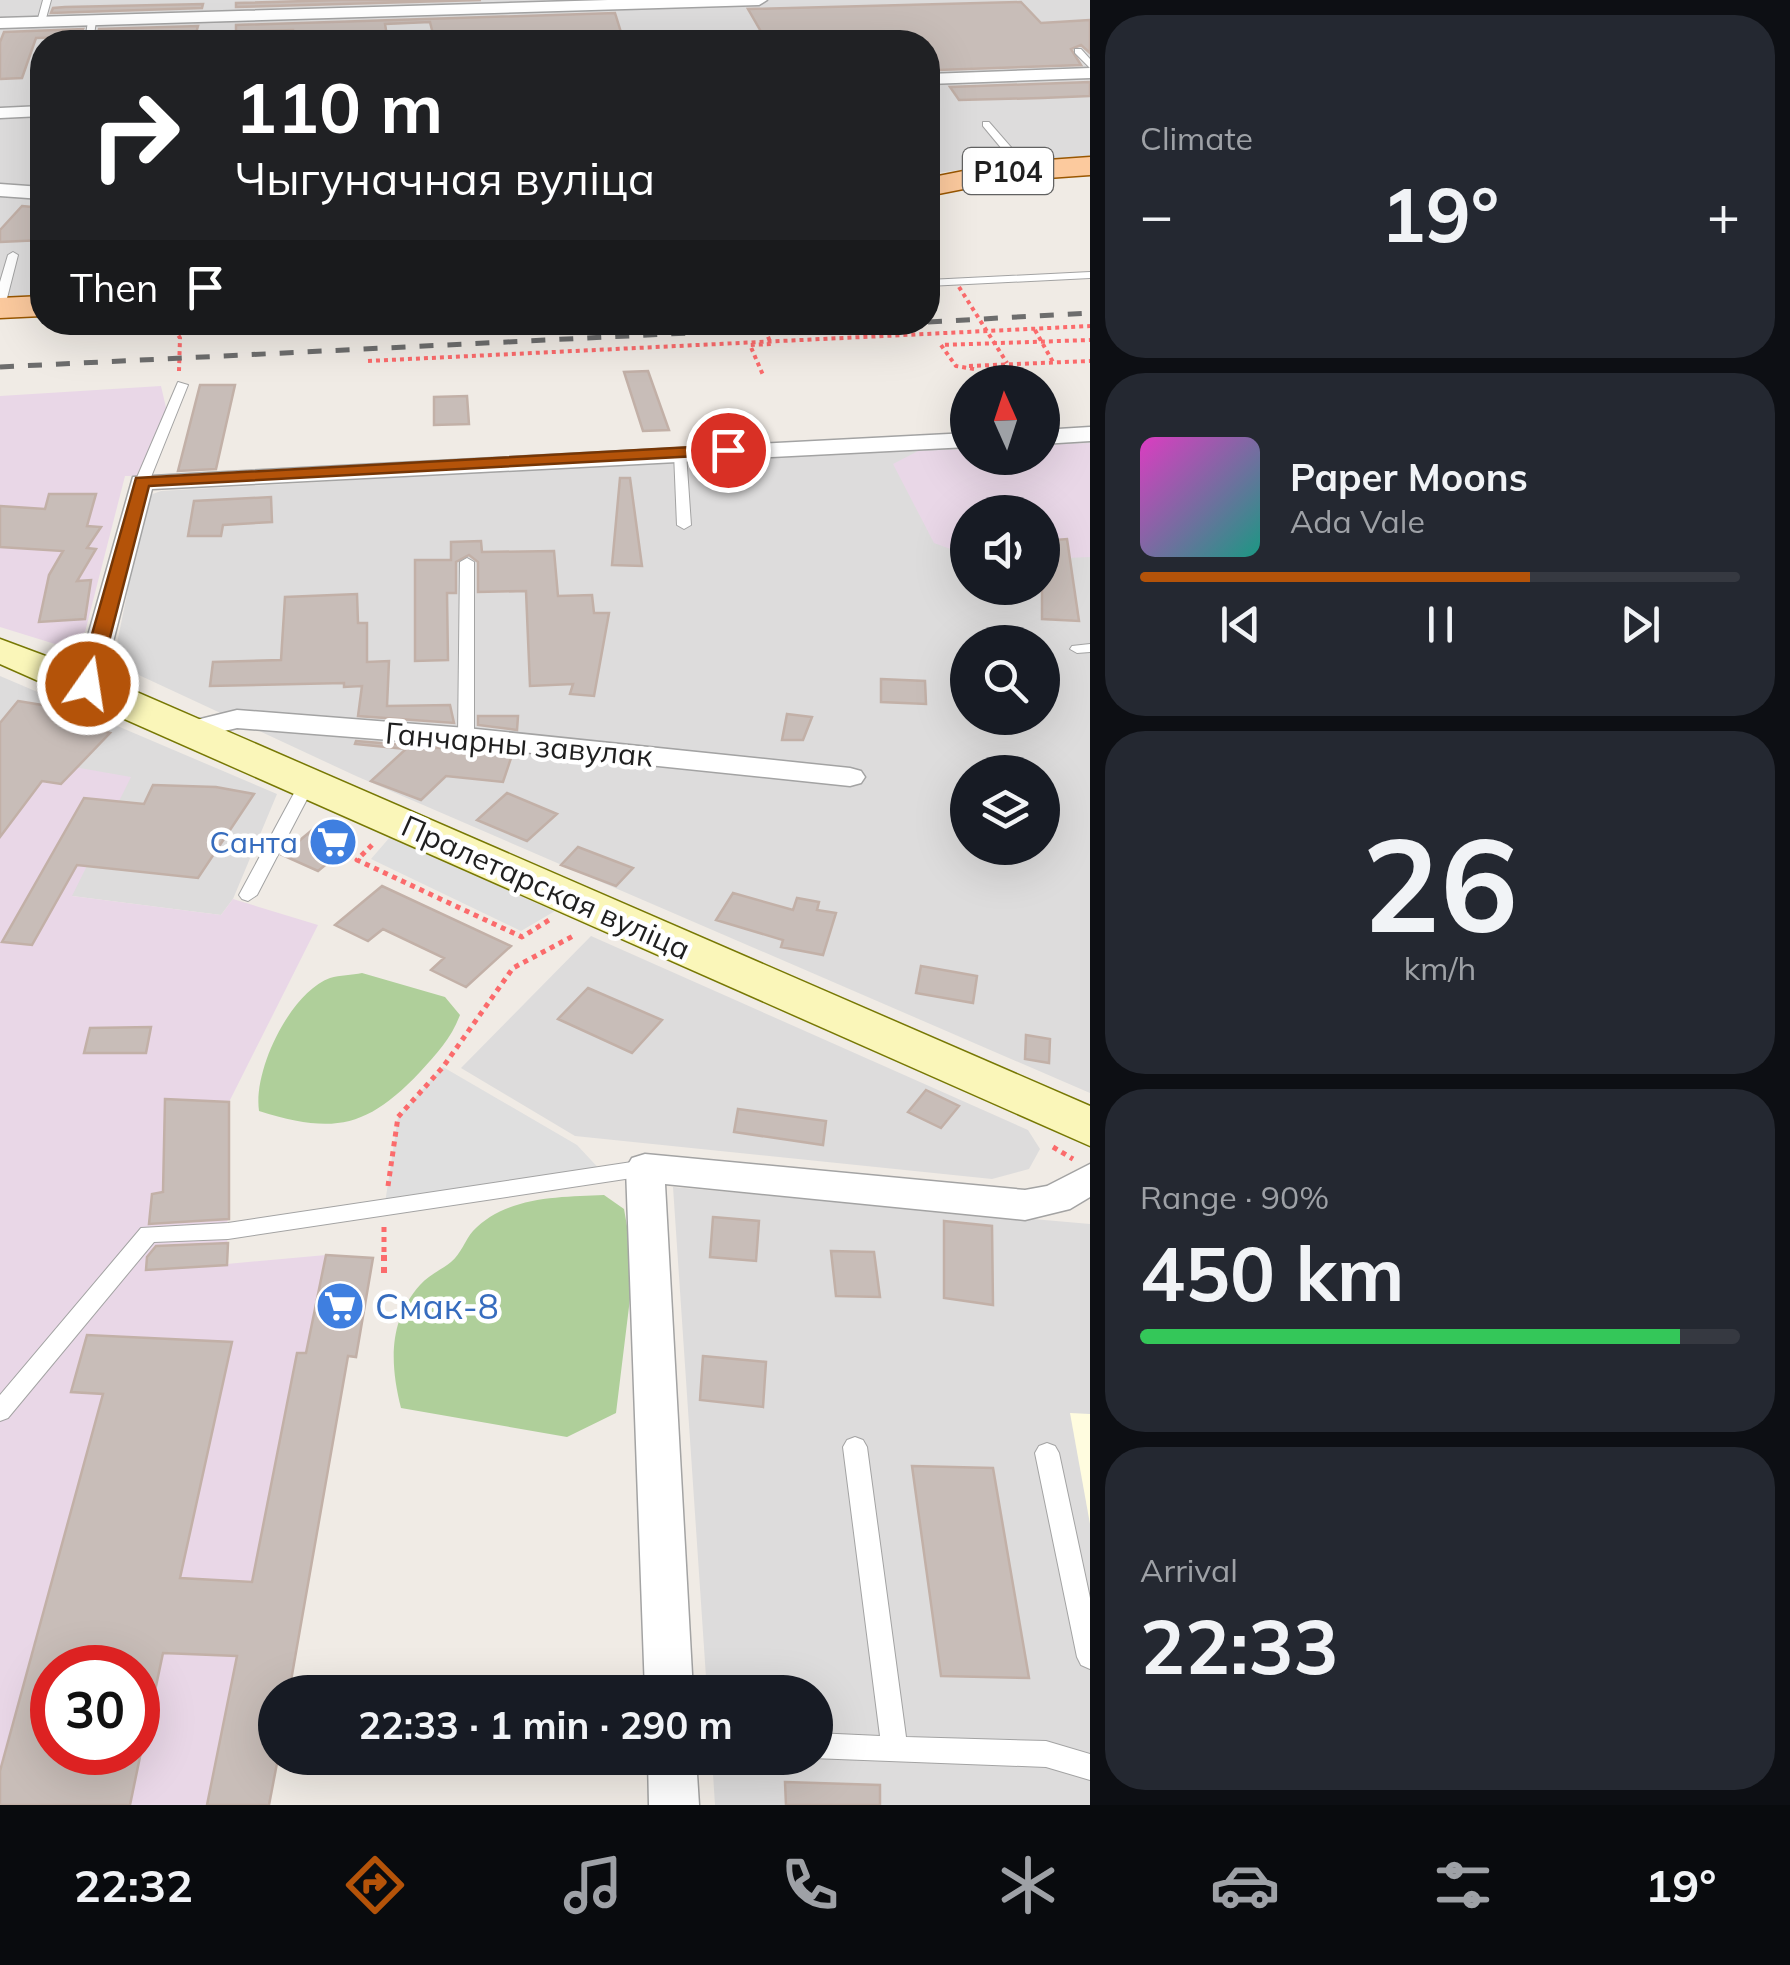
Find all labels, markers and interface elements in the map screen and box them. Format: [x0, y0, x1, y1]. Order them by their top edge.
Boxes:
text: 110 m [235, 63, 443, 151]
icon: right [70, 70, 200, 200]
text: Climate [1140, 118, 1253, 158]
road number: Р104 [963, 148, 1053, 194]
text: Чыгуначная вуліца [235, 150, 655, 206]
text: 19° [1381, 167, 1499, 261]
text: − [1140, 180, 1173, 249]
text: + [1707, 180, 1740, 249]
icon: arrive [178, 260, 233, 315]
text: Then [70, 264, 158, 312]
north arrow [950, 365, 1060, 475]
map controls [950, 365, 1060, 865]
pin [686, 408, 771, 493]
icon: arrive [701, 423, 756, 478]
text: Paper Moons [1290, 453, 1528, 501]
button: sound [950, 495, 1060, 605]
text: Ada Vale [1290, 501, 1425, 541]
icon: previous [1213, 597, 1268, 652]
icon: pause [1413, 597, 1468, 652]
icon: next [1613, 597, 1668, 652]
button: search [950, 625, 1060, 735]
position arrow [36, 632, 140, 736]
street label: Ганчарны завулак [384, 713, 655, 775]
button: layers [950, 755, 1060, 865]
text: 26 [1362, 801, 1518, 965]
street label: Пралетарская вуліца [396, 806, 696, 968]
supermarket icon: Санта [307, 816, 359, 868]
place label: Санта [210, 823, 298, 861]
text: km/h [1404, 948, 1476, 988]
text: Range · 90% [1140, 1177, 1329, 1217]
text: 450 km [1140, 1226, 1404, 1320]
supermarket icon: Смак-8 [314, 1280, 366, 1332]
place label: Смак-8 [375, 1284, 499, 1328]
text: Arrival [1140, 1550, 1238, 1590]
text: 22:33 [1140, 1599, 1339, 1693]
speed limit sign: 30 [30, 1645, 160, 1775]
text: 22:33 · 1 min · 290 m [358, 1701, 733, 1749]
icon: directions [340, 1850, 410, 1920]
icon: music [558, 1850, 628, 1920]
icon: phone [775, 1850, 845, 1920]
icon: climate [993, 1850, 1063, 1920]
icon: car [1210, 1850, 1280, 1920]
icon: filters [1428, 1850, 1498, 1920]
text: 22:32 [74, 1857, 193, 1913]
text: 19° [1645, 1857, 1716, 1913]

